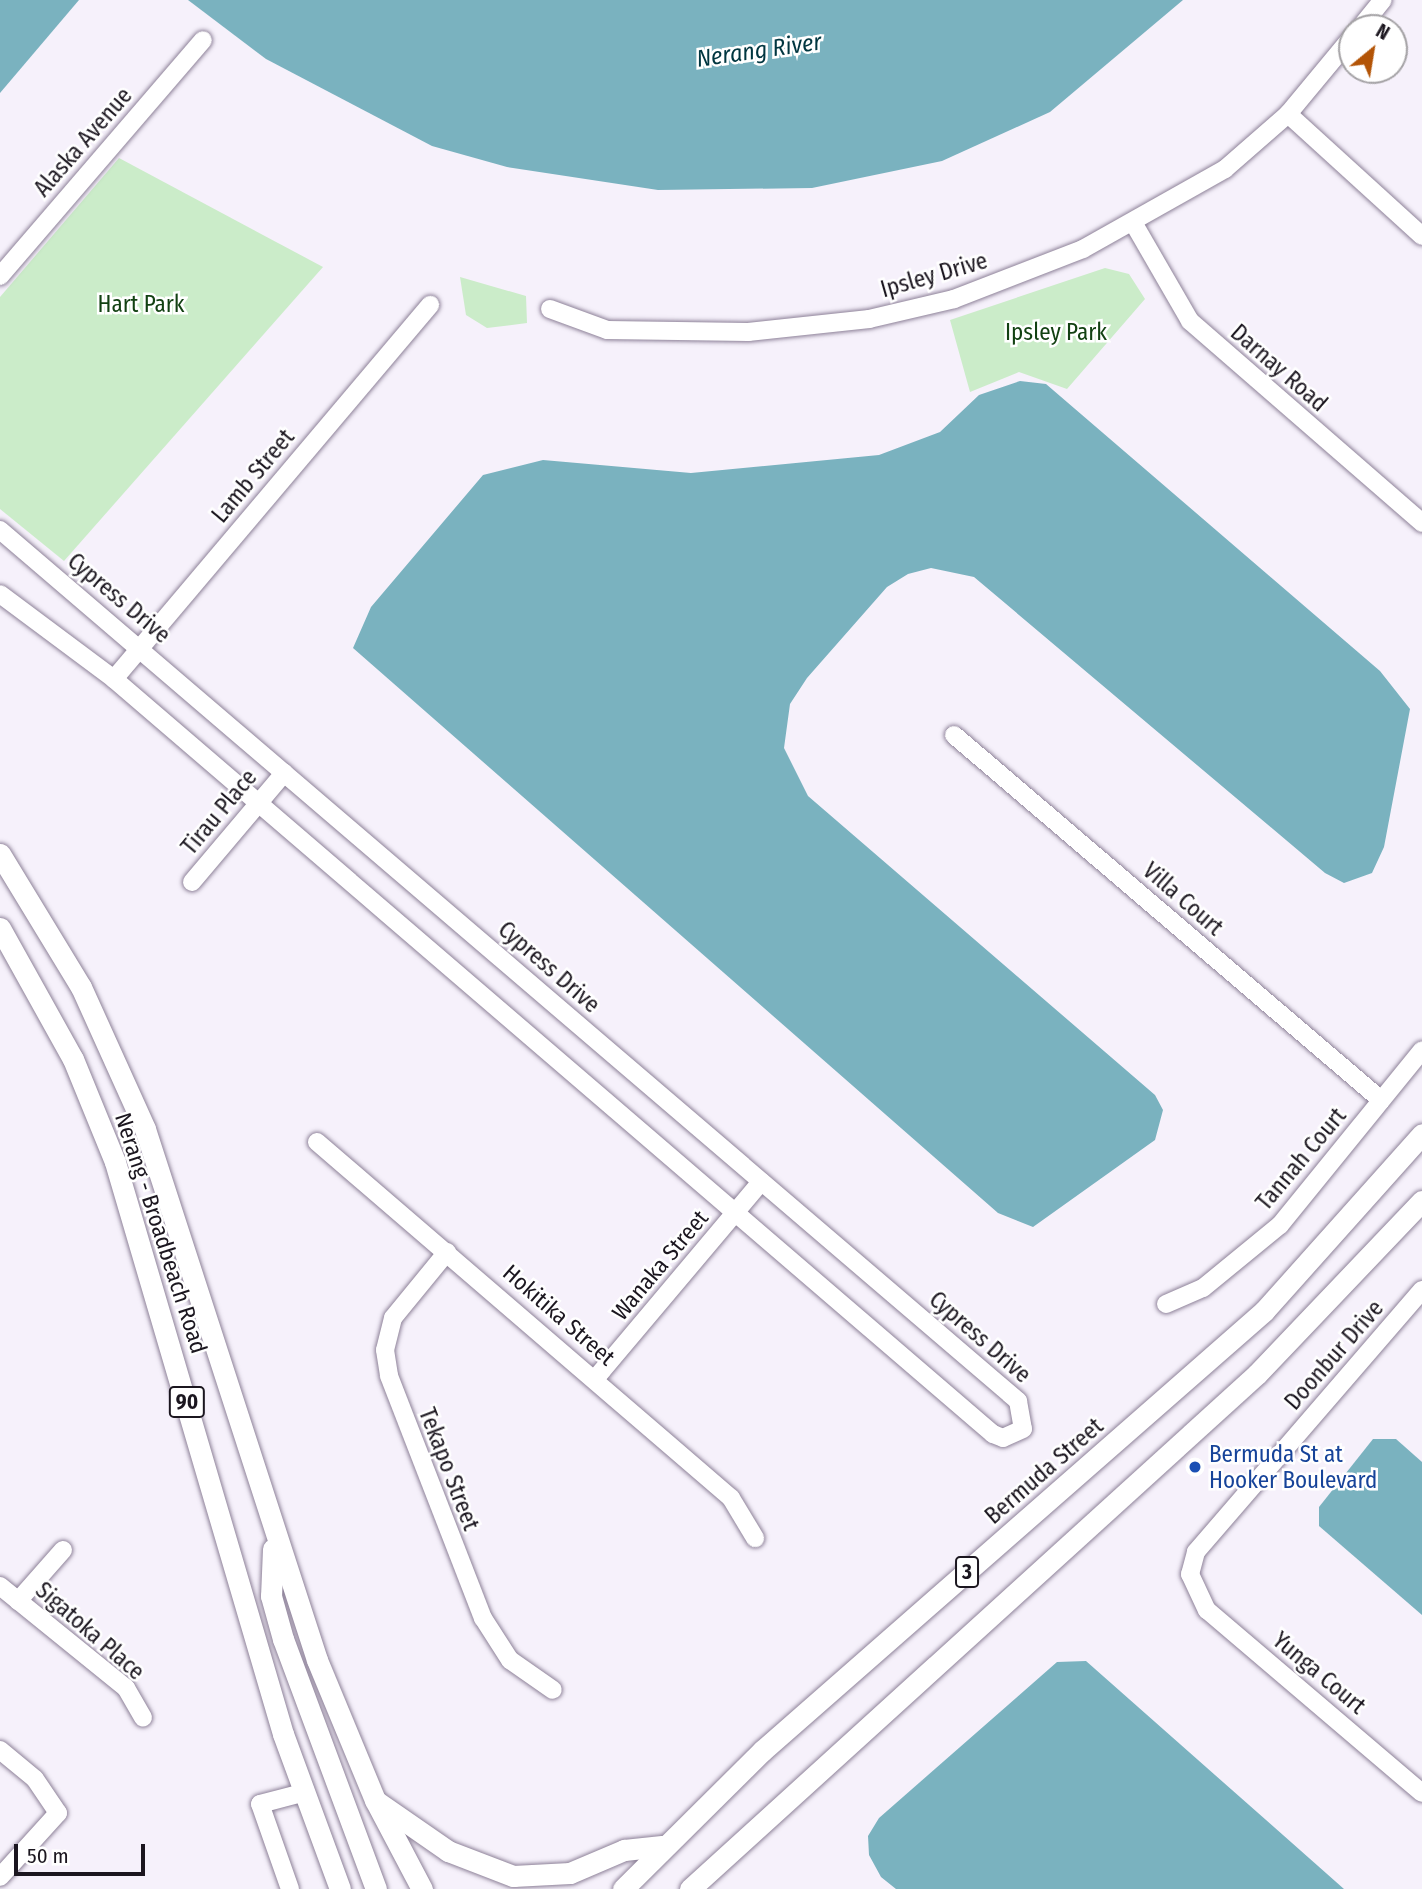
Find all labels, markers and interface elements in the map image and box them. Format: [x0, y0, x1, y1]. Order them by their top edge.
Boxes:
north arrow [1338, 14, 1408, 84]
text: N [1372, 19, 1393, 45]
water label: Nerang River [695, 28, 823, 74]
street label: Alaska Avenue [28, 82, 138, 202]
street label: Ipsley Drive [877, 247, 991, 303]
park label: Hart Park [97, 290, 185, 318]
park label: Ipsley Park [1005, 318, 1107, 346]
street label: Darnay Road [1225, 319, 1333, 417]
street label: Lamb Street [206, 424, 300, 528]
street label: Cypress Drive [62, 547, 176, 649]
street label: Tirau Place [176, 764, 262, 860]
street label: Villa Court [1137, 857, 1229, 941]
street label: Cypress Drive [493, 915, 605, 1019]
street label: Tannah Court [1250, 1102, 1352, 1216]
street label: Nerang - Broadbeach Road [109, 1109, 213, 1357]
street label: Wanaka Street [606, 1204, 714, 1326]
street label: Hokitika Street [497, 1259, 621, 1371]
street label: Cypress Drive [924, 1285, 1036, 1389]
street label: Doonbur Drive [1279, 1295, 1389, 1415]
road number: 90 [168, 1384, 206, 1420]
street label: Tekapo Street [413, 1404, 485, 1534]
street label: Bermuda Street [979, 1412, 1109, 1530]
place label: Bermuda St at Hooker Boulevard [1209, 1440, 1377, 1494]
marker: Bermuda St at Hooker Boulevard [1187, 1459, 1203, 1475]
road number: 3 [955, 1554, 979, 1590]
street label: Sigatoka Place [30, 1576, 150, 1686]
street label: Yunga Court [1267, 1626, 1371, 1720]
scale bar [18, 1829, 149, 1873]
text: 50 m [27, 1843, 69, 1869]

